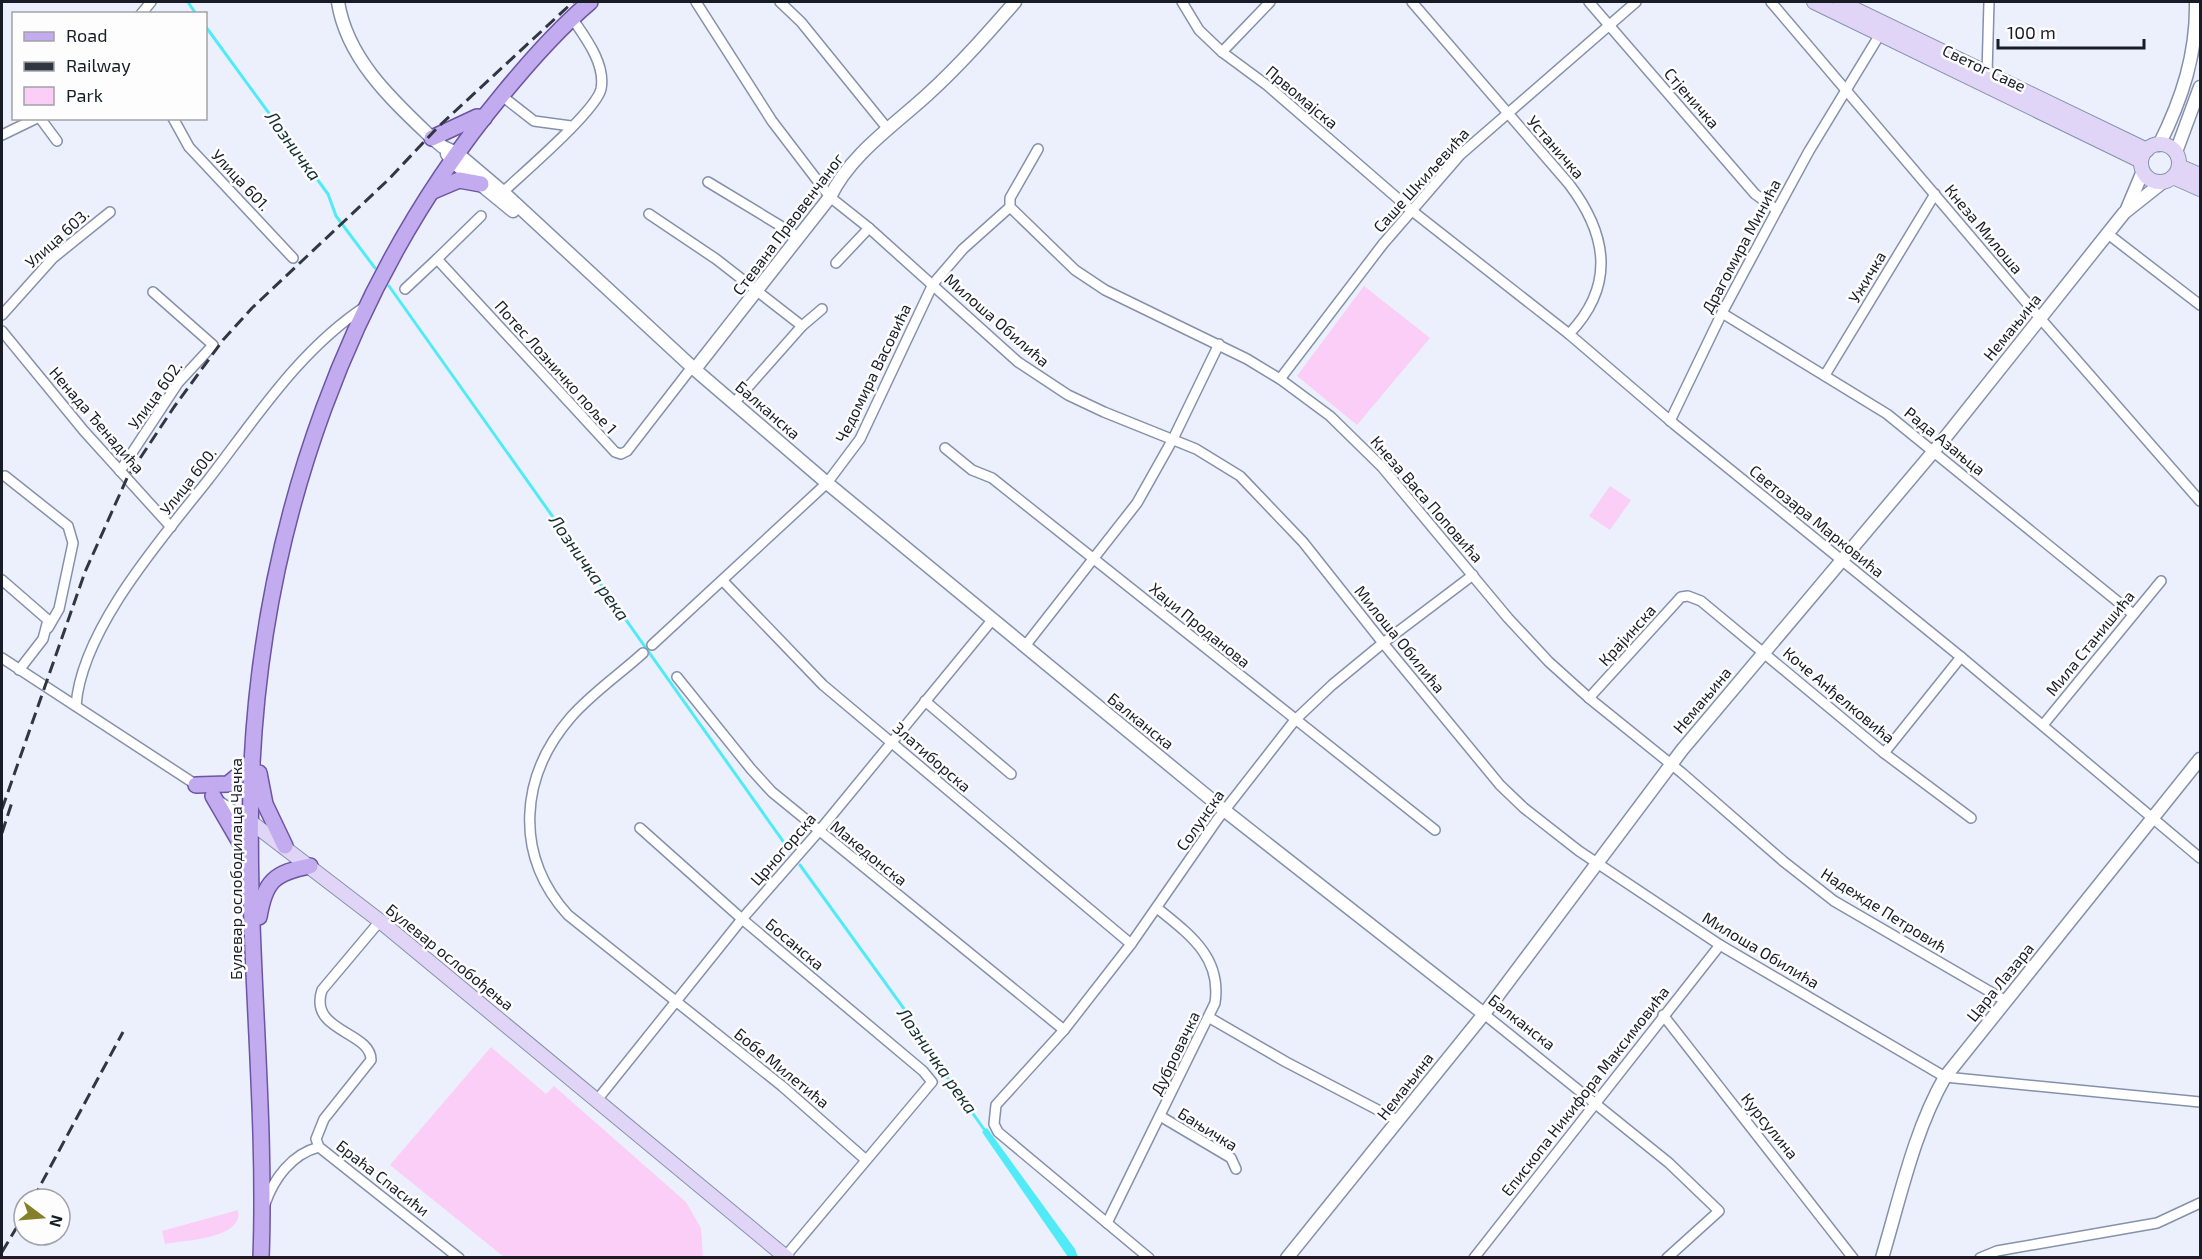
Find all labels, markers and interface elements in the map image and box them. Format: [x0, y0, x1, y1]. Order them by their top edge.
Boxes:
legend [12, 12, 207, 120]
scale bar [1998, 12, 2144, 50]
text: 100 m [2007, 21, 2056, 43]
text: Road [66, 24, 107, 46]
street label: Светог Саве [1940, 40, 2029, 95]
text: Railway [66, 54, 131, 76]
street label: Првомајска [1262, 61, 1342, 133]
street label: Стјеничка [1660, 63, 1724, 133]
text: Park [66, 84, 103, 106]
water label: Лозничка [261, 105, 327, 185]
street label: Устаничка [1524, 111, 1589, 182]
street label: Саше Шкиљевића [1369, 124, 1472, 236]
street label: Улица 601. [208, 145, 275, 214]
street label: Стевана Првовенчаног [728, 148, 848, 298]
street label: Драгомира Минића [1697, 176, 1784, 316]
street label: Кнеза Милоша [1941, 180, 2027, 277]
street label: Улица 603. [21, 204, 93, 271]
street label: Ужичка [1844, 248, 1889, 306]
street label: Милоша Обилића [941, 269, 1054, 370]
street label: Немањина [1979, 289, 2044, 364]
street label: Потес Лозничко поље 1 [491, 296, 621, 437]
street label: Чедомира Васовића [831, 300, 914, 445]
street label: Улица 602. [124, 357, 186, 432]
street label: Ненада Ђенадића [46, 362, 149, 477]
street label: Балканска [732, 376, 805, 443]
street label: Рада Азањца [1901, 402, 1989, 479]
street label: Кнеза Васа Поповића [1367, 431, 1488, 566]
street label: Улица 600. [155, 443, 220, 518]
street label: Светозара Марковића [1746, 460, 1889, 581]
water label: Лозничка река [544, 509, 635, 625]
street label: Хаџи Проданова [1146, 578, 1255, 671]
street label: Милоша Обилића [1351, 581, 1450, 696]
street label: Мила Станишића [2041, 586, 2138, 699]
street label: Крајинска [1594, 600, 1660, 670]
street label: Коче Анђелковића [1779, 642, 1899, 748]
street label: Немањина [1668, 663, 1735, 737]
street label: Балканска [1104, 688, 1178, 753]
street label: Златиборска [890, 718, 975, 796]
street label: Булевар ослободилаца Чачка [226, 758, 246, 980]
street label: Солунска [1172, 786, 1228, 854]
street label: Црногорска [746, 809, 819, 889]
street label: Македонска [827, 816, 911, 889]
street label: Надежде Петровић [1818, 863, 1951, 956]
street label: Булевар ослобођења [382, 899, 518, 1015]
street label: Милоша Обилића [1699, 907, 1823, 992]
street label: Босанска [762, 914, 828, 973]
street label: Цара Лазара [1962, 938, 2037, 1025]
street label: Епископа Никифора Максимовића [1497, 982, 1673, 1199]
street label: Балканска [1485, 990, 1559, 1054]
water label: Лозничка река [892, 1002, 983, 1118]
street label: Дубровачка [1146, 1008, 1204, 1098]
street label: Бобе Милетића [731, 1024, 833, 1112]
street label: Немањина [1372, 1048, 1437, 1123]
street label: Курсулина [1737, 1089, 1803, 1163]
street label: Бањичка [1175, 1103, 1242, 1154]
street label: Браћа Спасићи [333, 1135, 434, 1220]
north arrow [12, 1187, 72, 1247]
text: N [46, 1213, 68, 1229]

